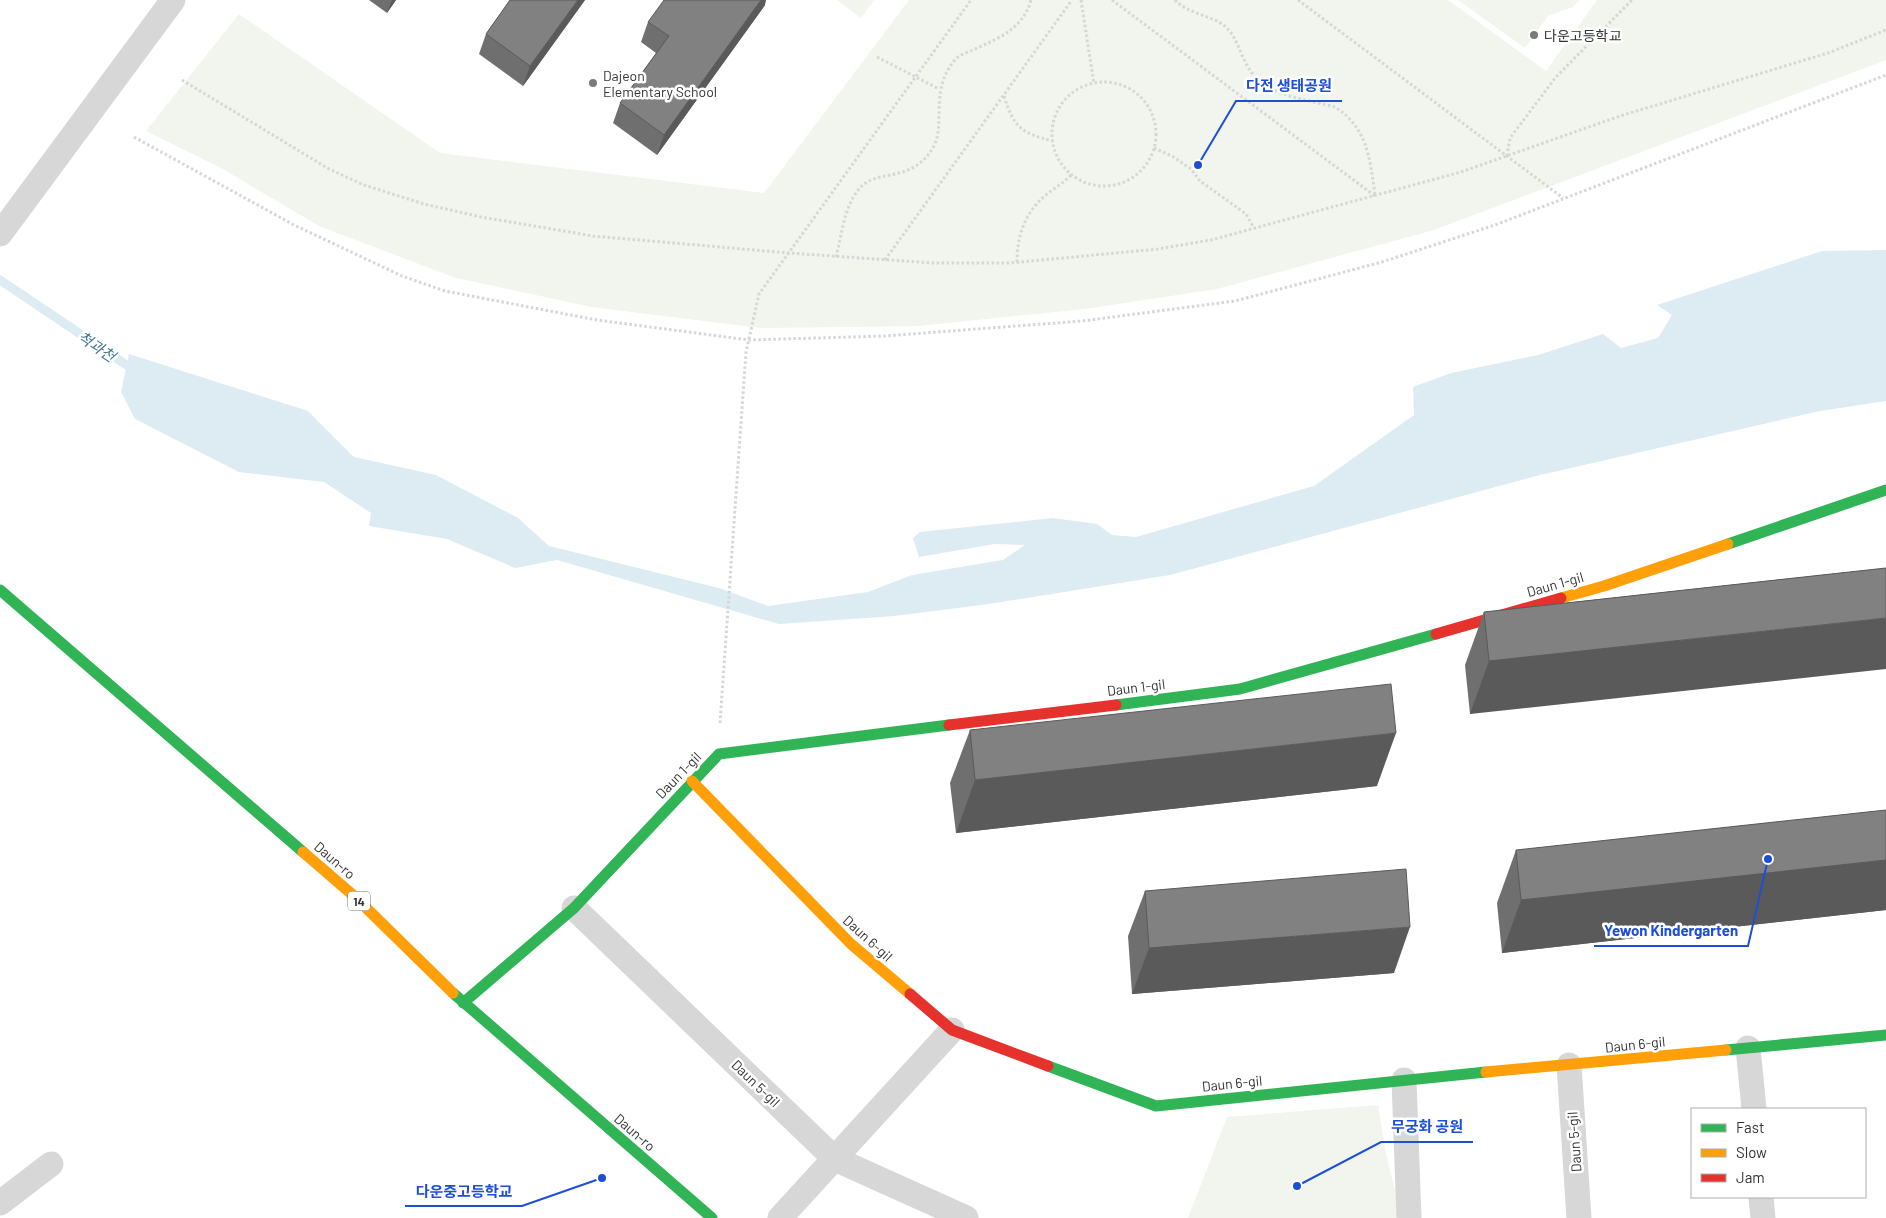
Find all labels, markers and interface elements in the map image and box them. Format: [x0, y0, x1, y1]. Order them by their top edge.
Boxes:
place label: 다운고등학교 [1544, 27, 1621, 44]
marker: 다운고등학교 [1528, 29, 1540, 41]
place label: Dajeon Elementary School [603, 67, 717, 100]
callout: 다전 생태공원 [1236, 71, 1342, 101]
text: 다전 생태공원 [1246, 76, 1332, 94]
marker: Dajeon Elementary School [587, 77, 599, 89]
water label: 척과천 [75, 327, 121, 366]
street label: Daun 1-gil [1525, 568, 1585, 600]
street label: Daun 1-gil [1106, 675, 1166, 699]
street label: Daun 1-gil [652, 748, 704, 802]
street label: Daun-ro [311, 838, 359, 882]
road number: 14 [348, 891, 370, 910]
street label: Daun 6-gil [840, 911, 896, 965]
callout: Yewon Kindergarten [1594, 916, 1748, 946]
text: Yewon Kindergarten [1604, 921, 1738, 939]
street label: Daun 6-gil [1604, 1032, 1666, 1056]
street label: Daun 5-gil [728, 1056, 784, 1110]
street label: Daun 6-gil [1201, 1071, 1263, 1095]
legend [1691, 1108, 1866, 1198]
street label: Daun-ro [611, 1110, 659, 1154]
street label: Daun 5-gil [1563, 1111, 1585, 1173]
callout: 무궁화 공원 [1381, 1112, 1473, 1142]
text: 무궁화 공원 [1391, 1117, 1463, 1135]
text: Fast [1736, 1118, 1764, 1136]
text: Slow [1736, 1143, 1767, 1161]
text: Jam [1736, 1168, 1765, 1186]
callout: 다운중고등학교 [405, 1176, 522, 1206]
text: 다운중고등학교 [416, 1182, 512, 1200]

